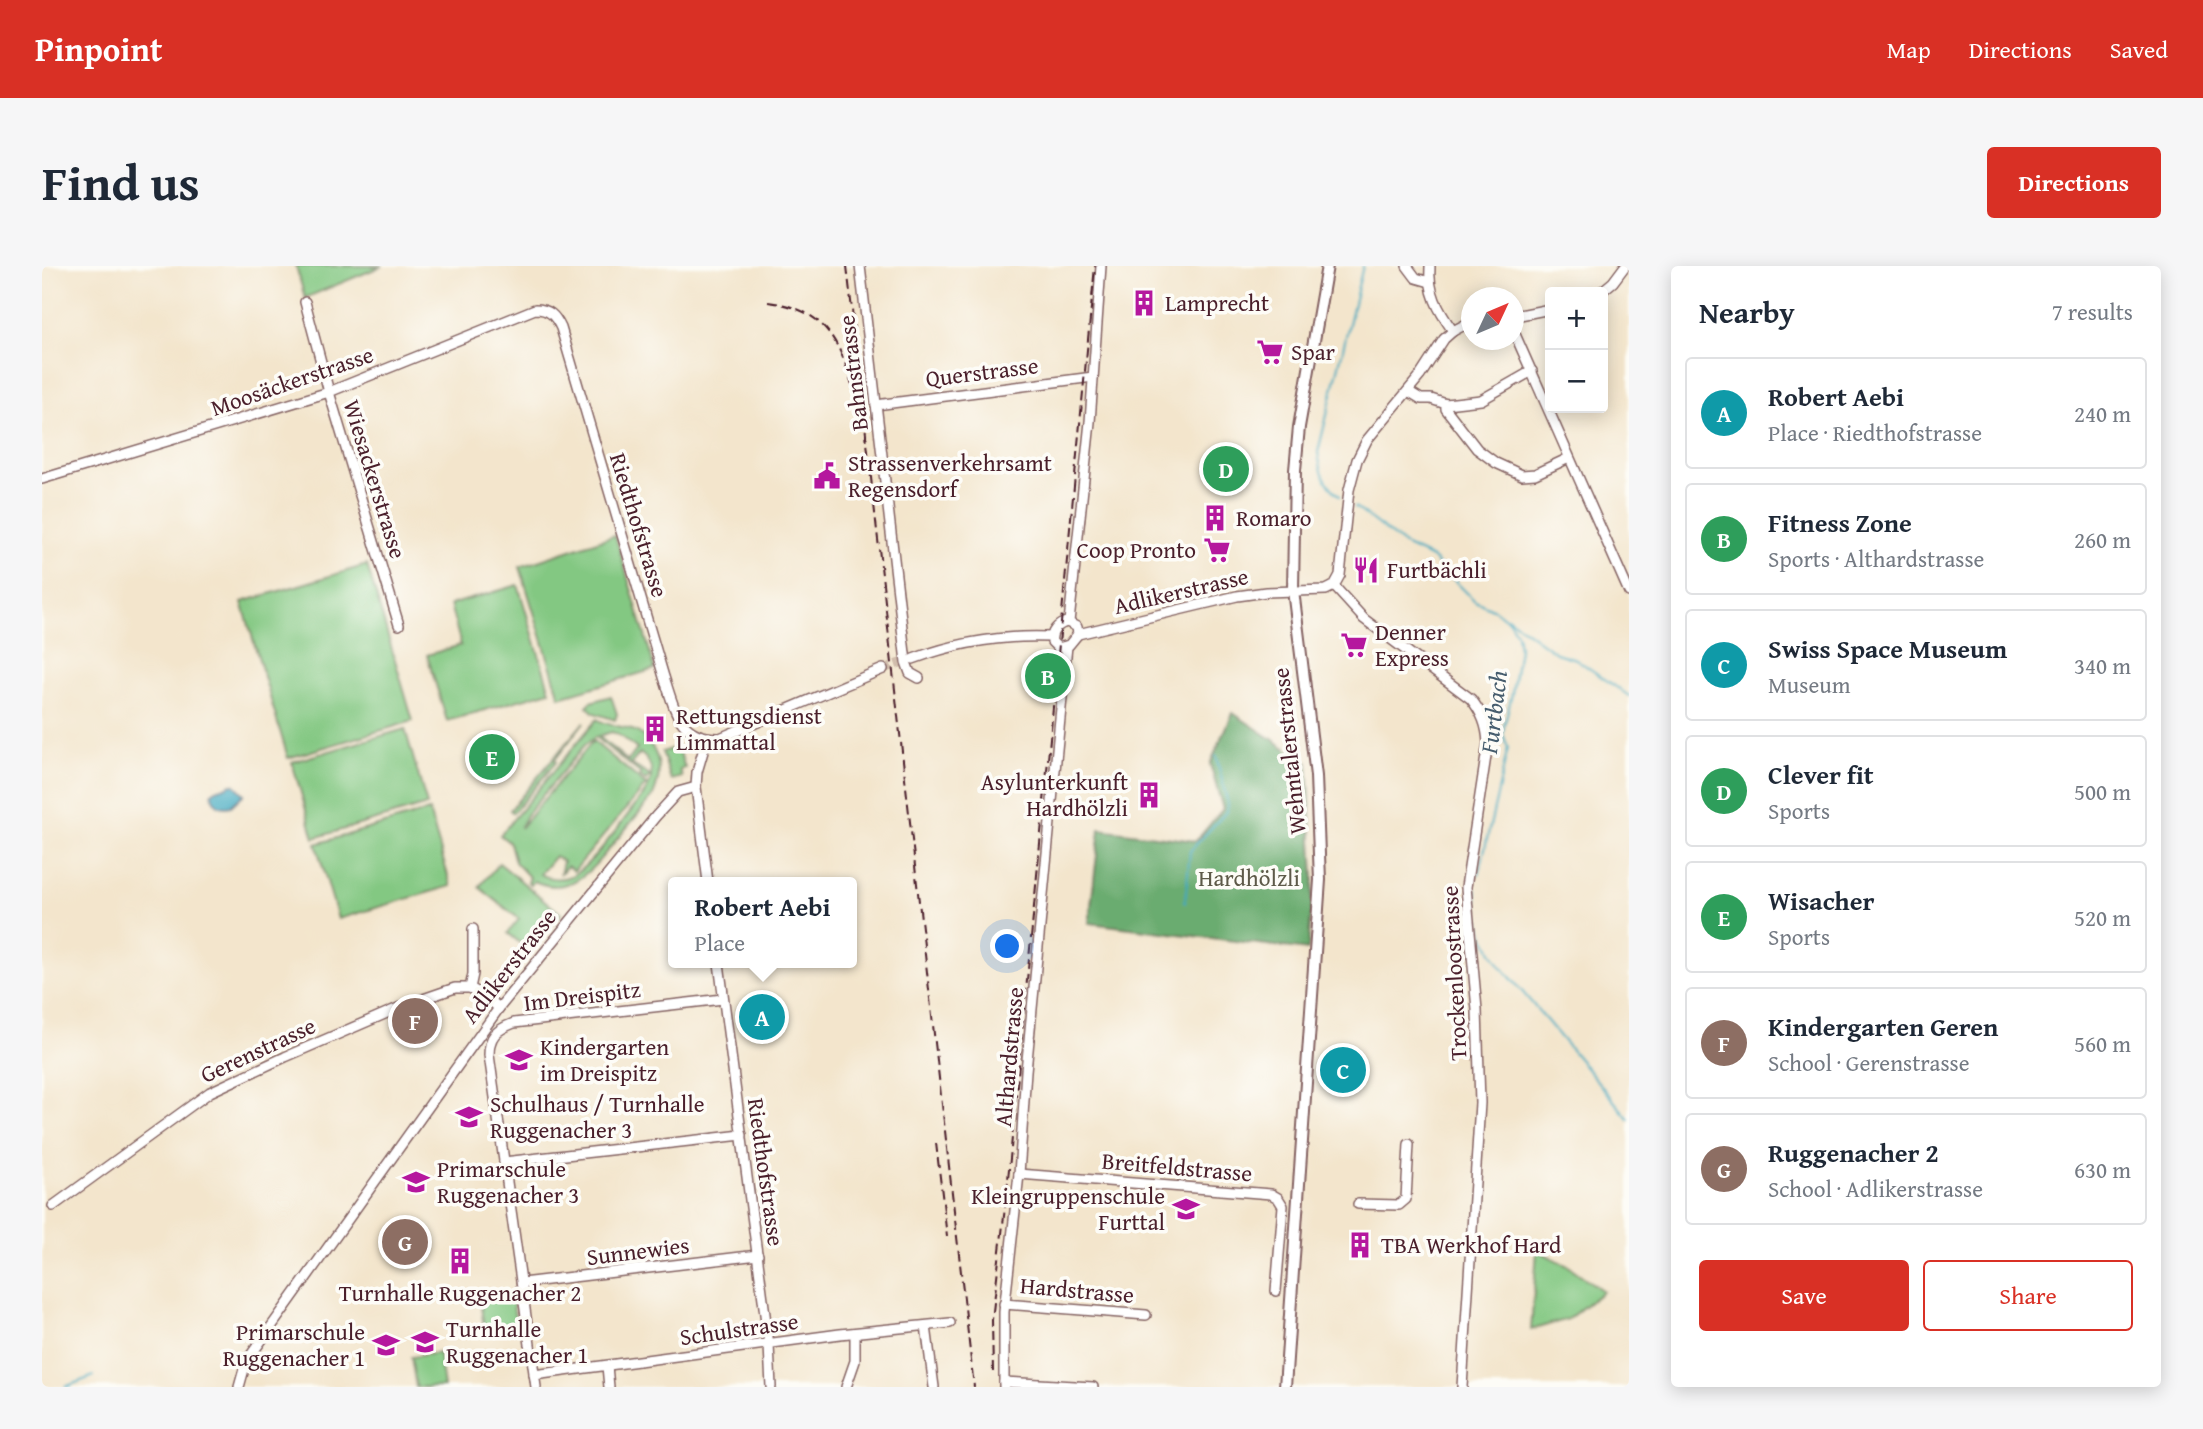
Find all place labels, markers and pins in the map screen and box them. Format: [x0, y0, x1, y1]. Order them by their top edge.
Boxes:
place label: Lamprecht [1165, 286, 1269, 319]
building icon: Lamprecht [1129, 288, 1159, 318]
place label: Spar [1291, 335, 1336, 368]
supermarket icon: Spar [1255, 337, 1285, 367]
pin: D [1203, 443, 1249, 495]
place label: Strassenverkehrsamt Regensdorf [848, 446, 1052, 505]
public building icon: Strassenverkehrsamt Regensdorf [812, 461, 842, 491]
place label: Romaro [1236, 501, 1312, 534]
building icon: Romaro [1200, 503, 1230, 533]
place label: Coop Pronto [1077, 533, 1196, 566]
supermarket icon: Coop Pronto [1202, 535, 1232, 565]
place label: Furtbächli [1387, 553, 1487, 586]
restaurant icon: Furtbächli [1351, 555, 1381, 585]
place label: Denner Express [1375, 615, 1449, 674]
supermarket icon: Denner Express [1339, 630, 1369, 660]
pin: B [1025, 650, 1071, 702]
place label: Rettungsdienst Limmattal [676, 699, 822, 758]
building icon: Rettungsdienst Limmattal [640, 714, 670, 744]
pin: E [469, 731, 515, 783]
place label: Asylunterkunft Hardhölzli [981, 765, 1128, 824]
building icon: Asylunterkunft Hardhölzli [1134, 780, 1164, 810]
pin: A [739, 991, 785, 1043]
pin: F [392, 995, 438, 1047]
place label: Kindergarten im Dreispitz [540, 1030, 669, 1089]
pin: C [1320, 1044, 1366, 1096]
school or university icon: Kindergarten im Dreispitz [504, 1045, 534, 1075]
place label: Schulhaus / Turnhalle Ruggenacher 3 [490, 1087, 704, 1146]
school or university icon: Schulhaus / Turnhalle Ruggenacher 3 [454, 1102, 484, 1132]
place label: Primarschule Ruggenacher 3 [437, 1152, 579, 1211]
school or university icon: Primarschule Ruggenacher 3 [401, 1167, 431, 1197]
place label: Kleingruppenschule Furttal [971, 1179, 1165, 1238]
school or university icon: Kleingruppenschule Furttal [1171, 1194, 1201, 1224]
pin: G [382, 1216, 428, 1268]
place label: TBA Werkhof Hard [1381, 1228, 1562, 1261]
building icon: TBA Werkhof Hard [1345, 1230, 1375, 1260]
building icon: Turnhalle Ruggenacher 2 [445, 1246, 475, 1276]
place label: Turnhalle Ruggenacher 2 [339, 1276, 581, 1309]
place label: Turnhalle Ruggenacher 1 [446, 1312, 588, 1371]
place label: Primarschule Ruggenacher 1 [223, 1315, 365, 1374]
school or university icon: Turnhalle Ruggenacher 1 [410, 1327, 440, 1357]
school or university icon: Primarschule Ruggenacher 1 [371, 1330, 401, 1360]

